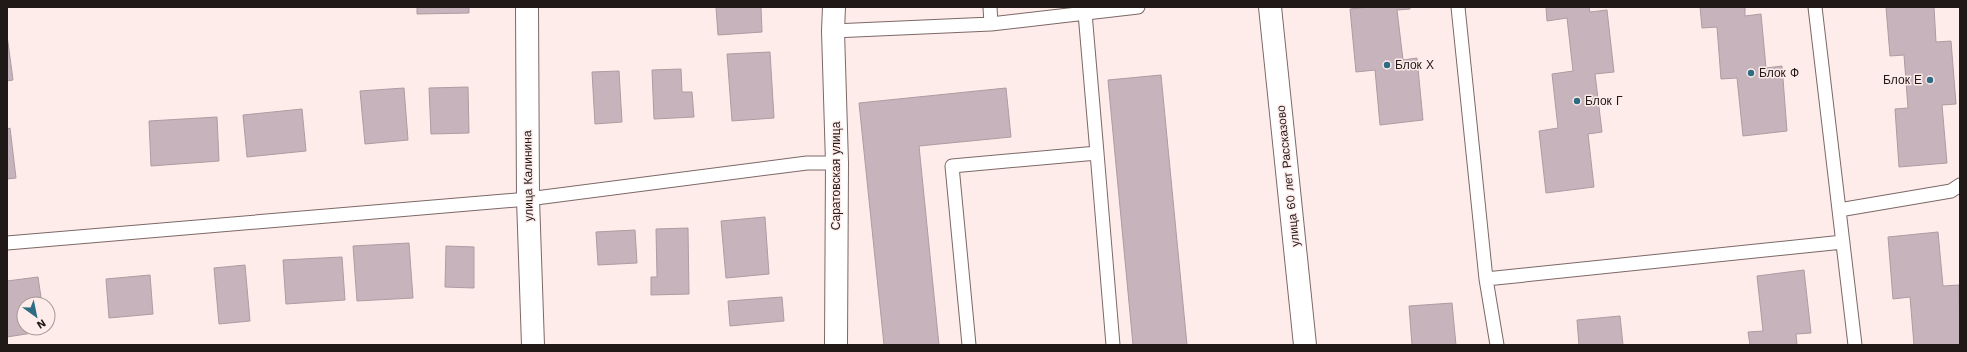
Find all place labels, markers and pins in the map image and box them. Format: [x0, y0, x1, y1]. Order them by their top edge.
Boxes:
place label: Блок Х [1395, 58, 1434, 72]
marker: Блок Х [1382, 60, 1392, 70]
place label: Блок Ф [1759, 66, 1799, 80]
marker: Блок Ф [1746, 68, 1756, 78]
place label: Блок Е [1883, 73, 1922, 87]
marker: Блок Е [1925, 75, 1935, 85]
place label: Блок Г [1585, 94, 1623, 108]
marker: Блок Г [1572, 96, 1582, 106]

